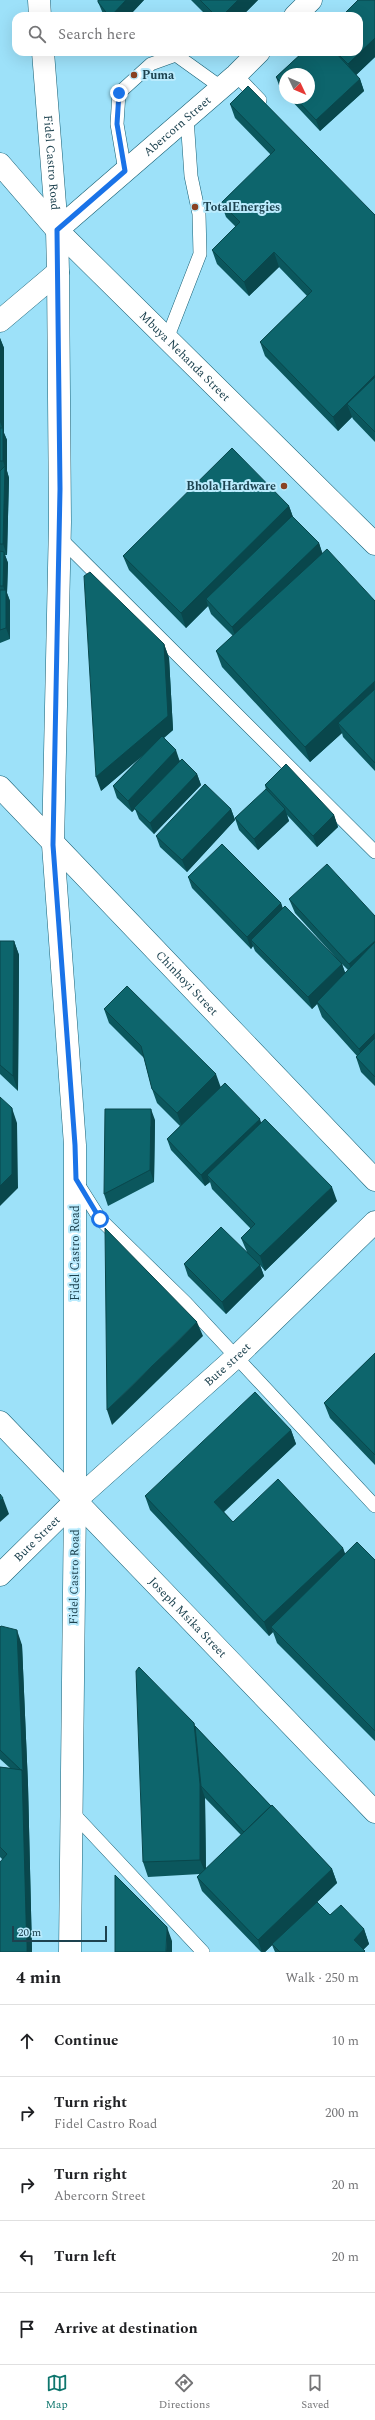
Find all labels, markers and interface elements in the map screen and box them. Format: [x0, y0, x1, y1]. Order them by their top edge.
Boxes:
search box [12, 12, 363, 56]
icon: search [26, 23, 48, 45]
text: Search here [58, 23, 136, 46]
place label: Puma [142, 66, 175, 85]
north arrow [279, 68, 315, 104]
marker: Puma [129, 70, 139, 80]
route end [110, 84, 128, 102]
street label: Abercorn Street [139, 91, 216, 161]
street label: Fidel Castro Road [38, 114, 64, 211]
place label: TotalEnergies [203, 198, 280, 217]
marker: TotalEnergies [190, 202, 200, 212]
street label: Mbuya Nehanda Street [135, 307, 235, 406]
place label: Bhola Hardware [186, 477, 276, 496]
marker: Bhola Hardware [279, 481, 289, 491]
street label: Chinhoyi Street [151, 946, 223, 1020]
street label: Fidel Castro Road [66, 1205, 85, 1301]
route start [91, 1210, 109, 1228]
street label: Bute street [200, 1338, 256, 1391]
street label: Bute Street [10, 1511, 65, 1566]
street label: Fidel Castro Road [64, 1529, 85, 1625]
street label: Joseph Msika Street [144, 1573, 231, 1663]
scale bar [12, 1924, 107, 1943]
text: 20 m [18, 1924, 41, 1941]
text: 4 min [16, 1965, 61, 1991]
text: Walk · 250 m [285, 1968, 359, 1988]
text: Continue [54, 2029, 119, 2052]
icon: ahead [16, 2030, 38, 2052]
text: 10 m [332, 2031, 359, 2051]
text: Turn right [54, 2091, 127, 2114]
icon: right [16, 2102, 38, 2124]
text: 200 m [325, 2103, 359, 2123]
text: Fidel Castro Road [54, 2114, 157, 2134]
text: Turn right [54, 2163, 127, 2186]
icon: right [16, 2174, 38, 2196]
text: 20 m [332, 2175, 359, 2195]
text: Abercorn Street [54, 2186, 146, 2206]
text: Turn left [54, 2245, 116, 2268]
icon: left [16, 2246, 38, 2268]
text: 20 m [332, 2247, 359, 2267]
text: Arrive at destination [54, 2317, 198, 2340]
icon: arrive [16, 2318, 38, 2340]
tab: Map [46, 2372, 68, 2413]
tab: Directions [159, 2372, 210, 2413]
tab: Saved [301, 2372, 329, 2413]

